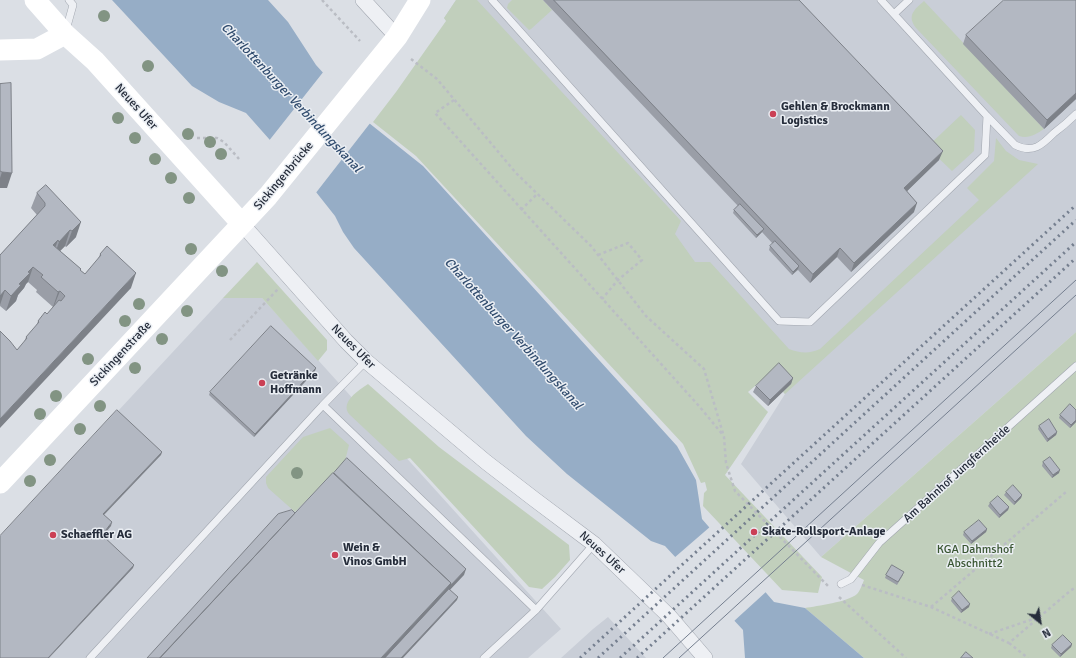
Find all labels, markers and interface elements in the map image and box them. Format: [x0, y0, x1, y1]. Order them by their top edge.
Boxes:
water label: Charlottenburger Verbindungskanal [218, 20, 364, 176]
street label: Neues Ufer [112, 81, 160, 133]
place label: Gehlen & Brockmann Logistics [781, 100, 890, 128]
marker: Gehlen & Brockmann Logistics [768, 109, 778, 119]
street label: Sickingenbrücke [251, 139, 317, 213]
water label: Charlottenburger Verbindungskanal [441, 255, 585, 413]
street label: Sickingenstraße [87, 319, 155, 389]
street label: Neues Ufer [328, 322, 378, 372]
place label: Getränke Hoffmann [270, 369, 321, 397]
marker: Getränke Hoffmann [257, 378, 267, 388]
street label: Am Bahnhof Jungfernheide [900, 422, 1014, 526]
place label: Skate-Rollsport-Anlage [762, 525, 886, 539]
marker: Skate-Rollsport-Anlage [749, 527, 759, 537]
place label: Schaeffler AG [61, 528, 132, 542]
street label: Neues Ufer [576, 529, 628, 577]
marker: Schaeffler AG [48, 530, 58, 540]
place label: Wein & Vinos GmbH [343, 541, 407, 569]
park label: KGA Dahmshof Abschnitt2 [937, 543, 1013, 571]
marker: Wein & Vinos GmbH [330, 550, 340, 560]
north arrow [1020, 602, 1060, 642]
text: N [1040, 625, 1053, 640]

